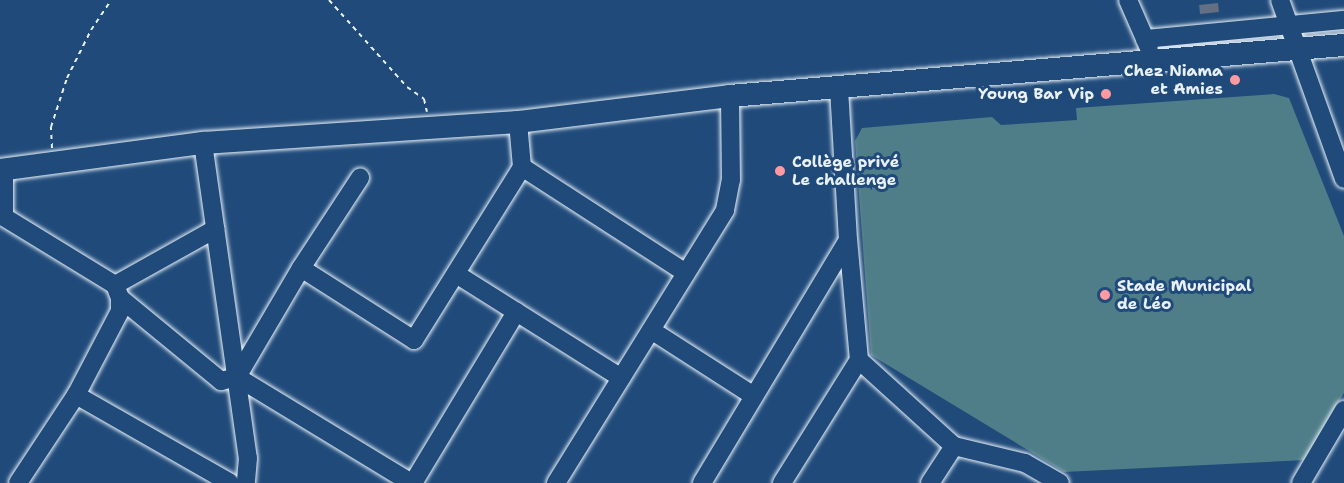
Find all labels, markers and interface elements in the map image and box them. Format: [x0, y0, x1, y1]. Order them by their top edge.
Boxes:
place label: Chez Niama et Amies [1124, 61, 1223, 99]
marker: Chez Niama et Amies [1228, 73, 1242, 87]
place label: Young Bar Vip [978, 84, 1094, 104]
marker: Young Bar Vip [1099, 87, 1113, 101]
place label: Collège privé Le challenge [792, 152, 899, 190]
marker: Collège privé Le challenge [773, 164, 787, 178]
place label: Stade Municipal de Léo [1117, 276, 1252, 314]
marker: Stade Municipal de Léo [1098, 288, 1112, 302]

